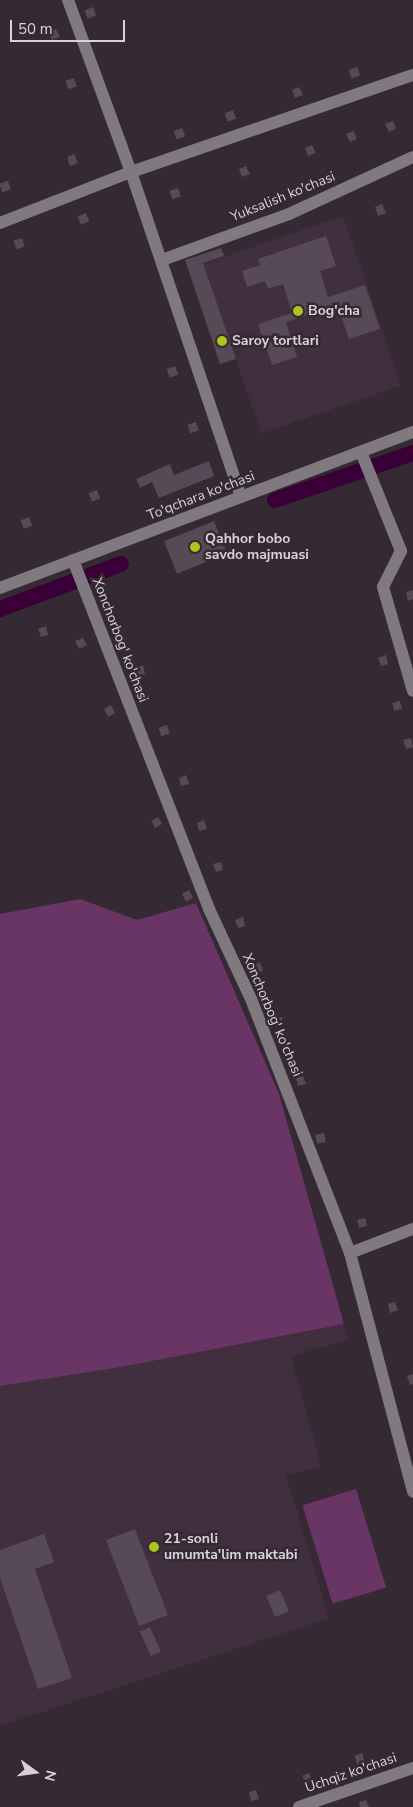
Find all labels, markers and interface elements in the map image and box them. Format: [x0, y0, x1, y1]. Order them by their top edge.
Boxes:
scale bar [12, 10, 128, 42]
text: 50 m [18, 19, 53, 39]
street label: Yuksalish ko'chasi [228, 168, 338, 226]
place label: Bog'cha [308, 303, 360, 319]
marker: Bog'cha [292, 305, 304, 317]
place label: Saroy tortlari [232, 333, 319, 349]
marker: Saroy tortlari [216, 335, 228, 347]
street label: To'qchara ko'chasi [145, 468, 257, 524]
place label: Qahhor bobo savdo majmuasi [205, 531, 309, 564]
marker: Qahhor bobo savdo majmuasi [189, 541, 201, 553]
street label: Xonchorbog' ko'chasi [88, 575, 152, 705]
street label: Xonchorbog' ko'chasi [238, 951, 306, 1079]
place label: 21-sonli umumta'lim maktabi [164, 1531, 298, 1564]
marker: 21-sonli umumta'lim maktabi [148, 1541, 160, 1553]
north arrow [10, 1747, 60, 1797]
street label: Uchqiz ko'chasi [303, 1749, 399, 1797]
text: N [40, 1768, 61, 1783]

